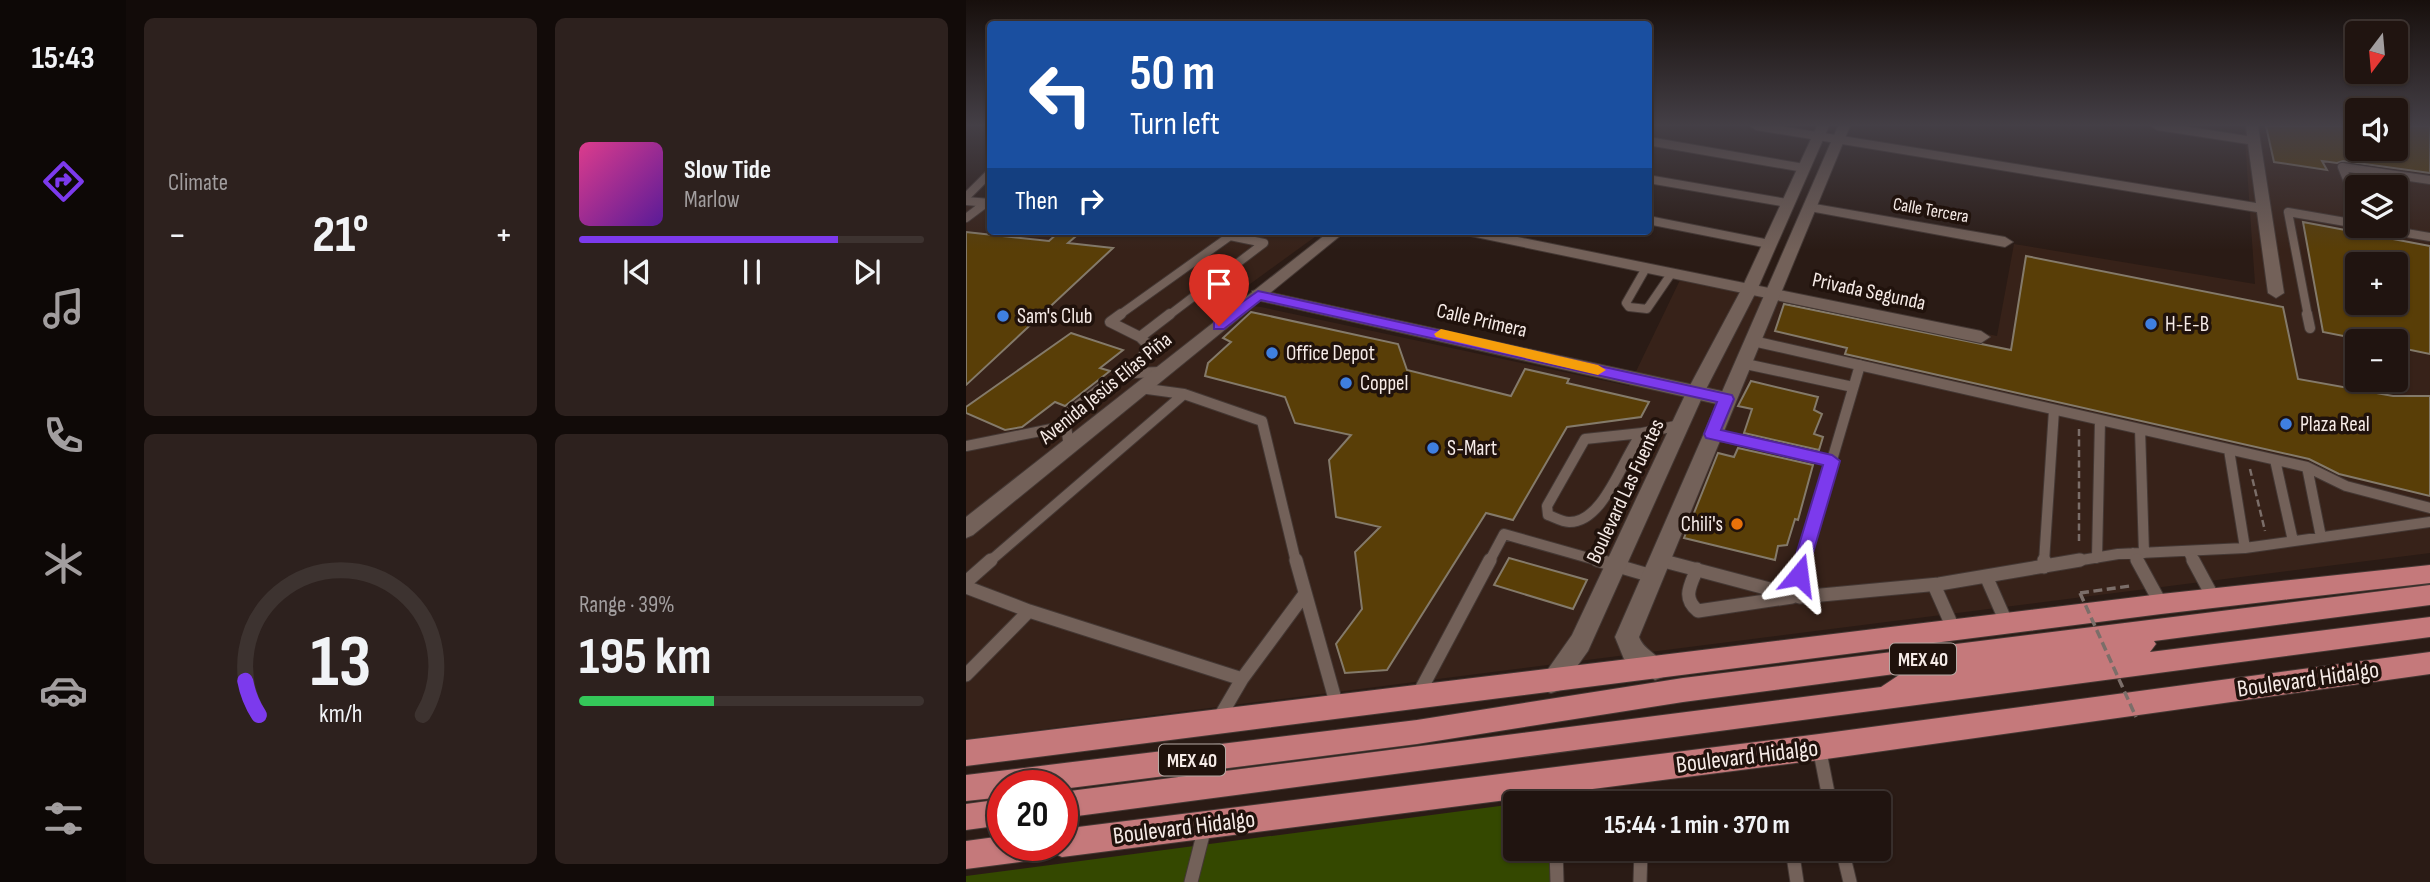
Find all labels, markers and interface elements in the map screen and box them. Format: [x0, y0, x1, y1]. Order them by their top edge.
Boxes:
north arrow [2345, 21, 2408, 84]
map controls [2345, 21, 2408, 392]
text: 15:43 [31, 39, 95, 78]
text: 50 m [1130, 45, 1215, 104]
icon: left [1015, 49, 1106, 140]
button: sound [2345, 98, 2408, 161]
text: Turn left [1130, 105, 1220, 144]
text: Slow Tide [684, 155, 771, 186]
icon: directions [39, 157, 88, 206]
text: Climate [168, 169, 228, 197]
button: layers [2345, 175, 2408, 238]
icon: right [1072, 182, 1110, 220]
text: Marlow [684, 186, 740, 214]
text: Then [1015, 186, 1058, 217]
street label: Calle Tercera [1891, 194, 1970, 227]
text: 21° [312, 204, 369, 267]
text: − [168, 213, 187, 258]
text: + [494, 213, 513, 258]
button: + [2345, 252, 2408, 315]
icon: previous [618, 253, 656, 291]
icon: pause [733, 253, 771, 291]
icon: next [848, 253, 886, 291]
pin [1189, 254, 1249, 326]
icon: arrive [1200, 265, 1238, 303]
street label: Privada Segunda [1810, 267, 1928, 316]
icon: music [39, 284, 88, 333]
street label: Calle Primera [1434, 298, 1530, 343]
place label: Sam's Club [1017, 304, 1093, 329]
marker: Sam's Club [995, 308, 1011, 324]
place label: H-E-B [2165, 312, 2209, 337]
marker: H-E-B [2143, 316, 2159, 332]
street label: Avenida Jesús Elías Piña [1033, 327, 1177, 450]
button: − [2345, 329, 2408, 392]
place label: Office Depot [1286, 341, 1375, 366]
marker: Office Depot [1264, 345, 1280, 361]
place label: Coppel [1360, 371, 1408, 396]
marker: Coppel [1338, 375, 1354, 391]
icon: phone [39, 411, 88, 460]
place label: Plaza Real [2300, 412, 2370, 437]
street label: Boulevard Las Fuentes [1581, 415, 1670, 567]
marker: Plaza Real [2278, 416, 2294, 432]
place label: S-Mart [1447, 436, 1497, 461]
marker: S-Mart [1425, 440, 1441, 456]
place label: Chili's [1681, 512, 1723, 537]
marker: Chili's [1729, 516, 1745, 532]
position arrow [1762, 538, 1836, 612]
icon: climate [39, 539, 88, 588]
text: Range · 39% [579, 591, 675, 619]
text: 13 [310, 619, 371, 707]
text: 195 km [579, 626, 711, 689]
road number: MEX 40 [1890, 644, 1956, 674]
street label: Boulevard Hidalgo [2235, 655, 2381, 704]
icon: car [39, 666, 88, 715]
text: km/h [319, 699, 362, 730]
street label: Boulevard Hidalgo [1674, 733, 1820, 780]
road number: MEX 40 [1159, 744, 1225, 776]
speed limit sign: 20 [987, 770, 1078, 861]
icon: filters [39, 794, 88, 843]
street label: Boulevard Hidalgo [1111, 804, 1257, 851]
text: 15:44 · 1 min · 370 m [1604, 810, 1790, 841]

